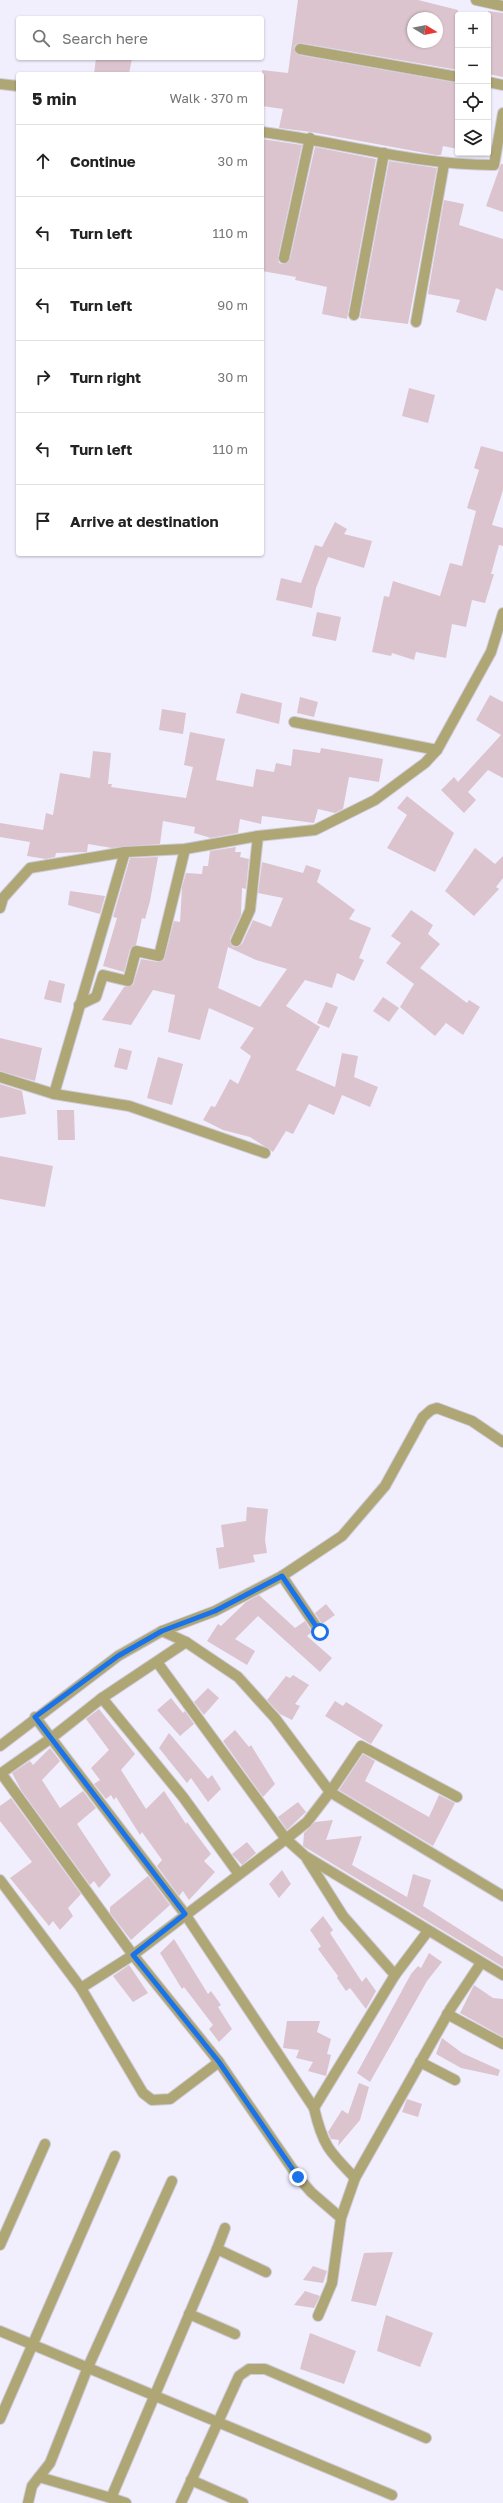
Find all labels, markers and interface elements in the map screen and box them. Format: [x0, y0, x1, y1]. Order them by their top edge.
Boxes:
north arrow [407, 12, 443, 48]
map controls [455, 12, 491, 156]
button: + [455, 12, 491, 48]
search box [16, 16, 264, 60]
icon: search [30, 27, 52, 49]
text: Search here [62, 29, 148, 47]
button: − [455, 48, 491, 84]
button: locate [455, 84, 491, 120]
text: 5 min [32, 88, 76, 109]
text: Walk · 370 m [169, 90, 248, 106]
button: layers [455, 120, 491, 156]
icon: ahead [32, 150, 54, 172]
text: Continue [70, 152, 136, 170]
text: 30 m [218, 153, 248, 169]
icon: left [32, 222, 54, 244]
text: Turn left [70, 224, 132, 242]
text: 110 m [213, 225, 248, 241]
icon: left [32, 294, 54, 316]
text: Turn left [70, 296, 132, 314]
text: 90 m [217, 297, 248, 313]
icon: right [32, 366, 54, 388]
text: Turn right [70, 368, 141, 386]
text: 30 m [218, 369, 248, 385]
icon: left [32, 438, 54, 460]
text: Turn left [70, 440, 132, 458]
text: 110 m [213, 441, 248, 457]
icon: arrive [32, 510, 54, 532]
text: Arrive at destination [70, 512, 219, 530]
route start [311, 1623, 329, 1641]
route end [289, 2168, 307, 2186]

